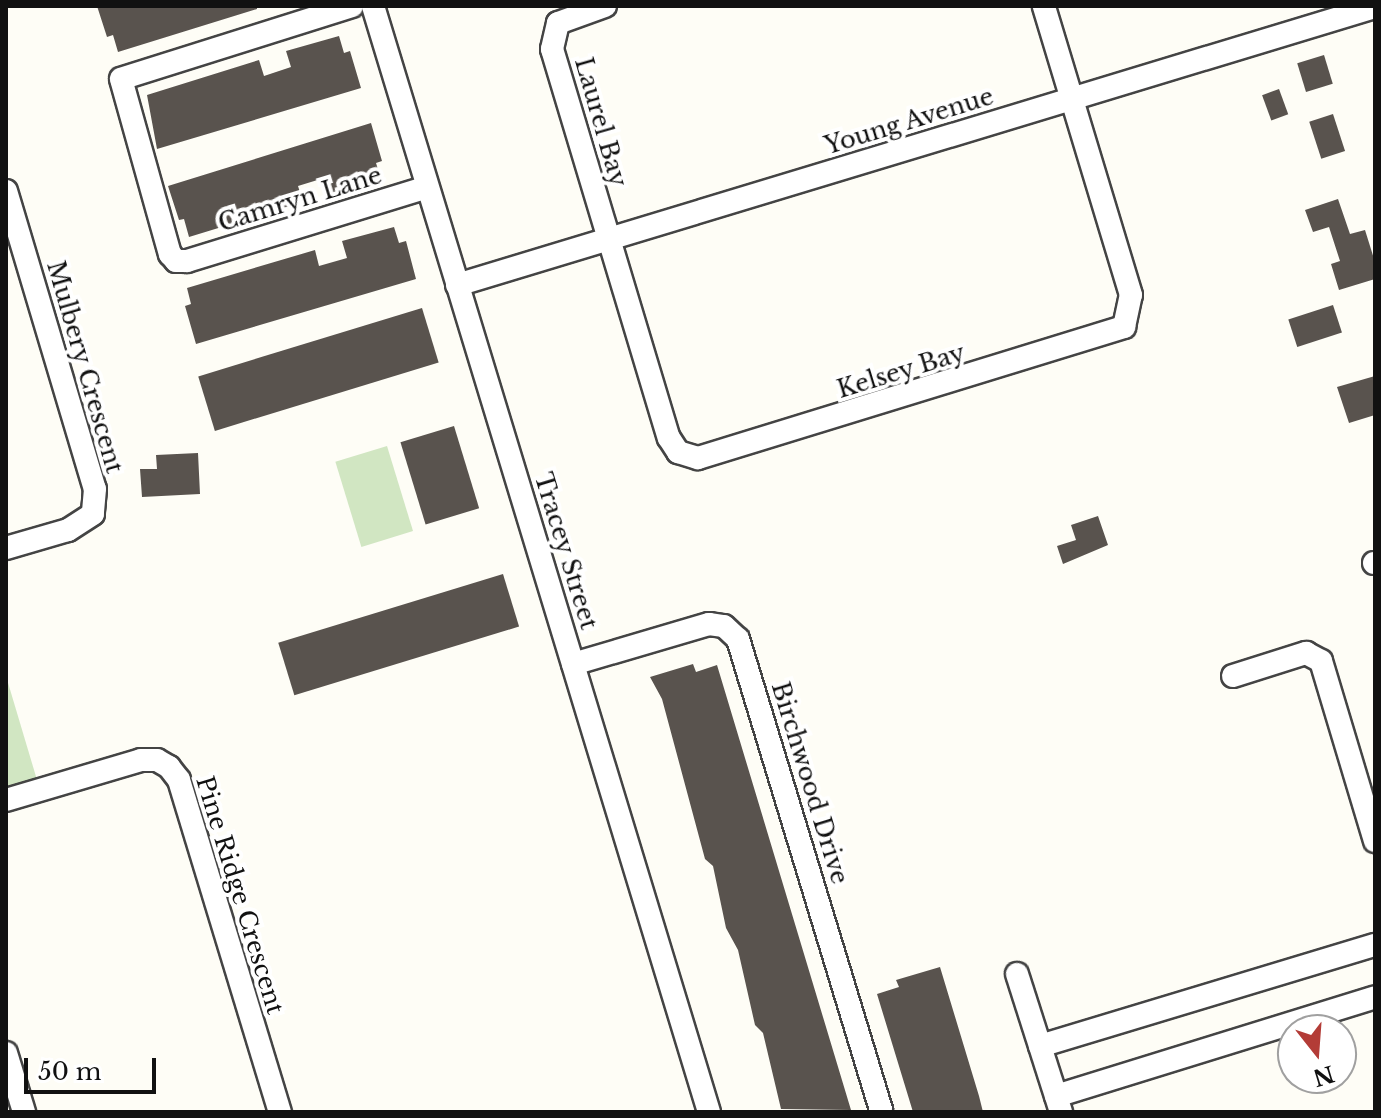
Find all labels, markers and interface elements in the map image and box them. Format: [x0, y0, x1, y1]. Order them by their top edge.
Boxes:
street label: Laurel Bay [569, 54, 633, 190]
street label: Young Avenue [821, 81, 997, 161]
street label: Camryn Lane [215, 160, 385, 238]
street label: Mulbery Crescent [41, 257, 129, 477]
street label: Kelsey Bay [833, 338, 969, 404]
street label: Tracey Street [528, 469, 604, 633]
street label: Birchwood Drive [766, 678, 854, 888]
street label: Pine Ridge Crescent [190, 773, 290, 1017]
north arrow [1277, 1014, 1357, 1094]
scale bar [28, 1042, 160, 1092]
text: 50 m [38, 1057, 101, 1086]
text: N [1310, 1060, 1337, 1091]

